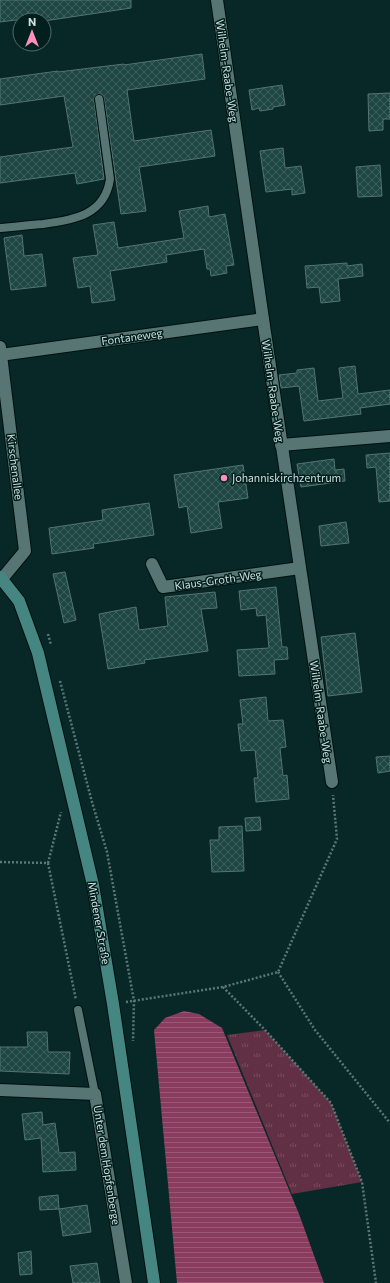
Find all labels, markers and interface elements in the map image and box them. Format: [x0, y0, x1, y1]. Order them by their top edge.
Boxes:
north arrow [12, 12, 52, 52]
text: N [28, 15, 36, 28]
street label: Wilhelm-Raabe-Weg [214, 19, 241, 123]
street label: Fontaneweg [101, 326, 163, 347]
street label: Wilhelm-Raabe-Weg [260, 339, 287, 443]
street label: Kirschenallee [5, 433, 26, 501]
place label: Johanniskirchzentrum [232, 471, 341, 485]
marker: Johanniskirchzentrum [219, 473, 229, 483]
street label: Klaus-Groth-Weg [174, 567, 262, 592]
street label: Wilhelm-Raabe-Weg [308, 660, 335, 764]
street label: Mindener Straße [86, 881, 113, 965]
street label: Unter dem Hopfenberge [92, 1104, 123, 1226]

